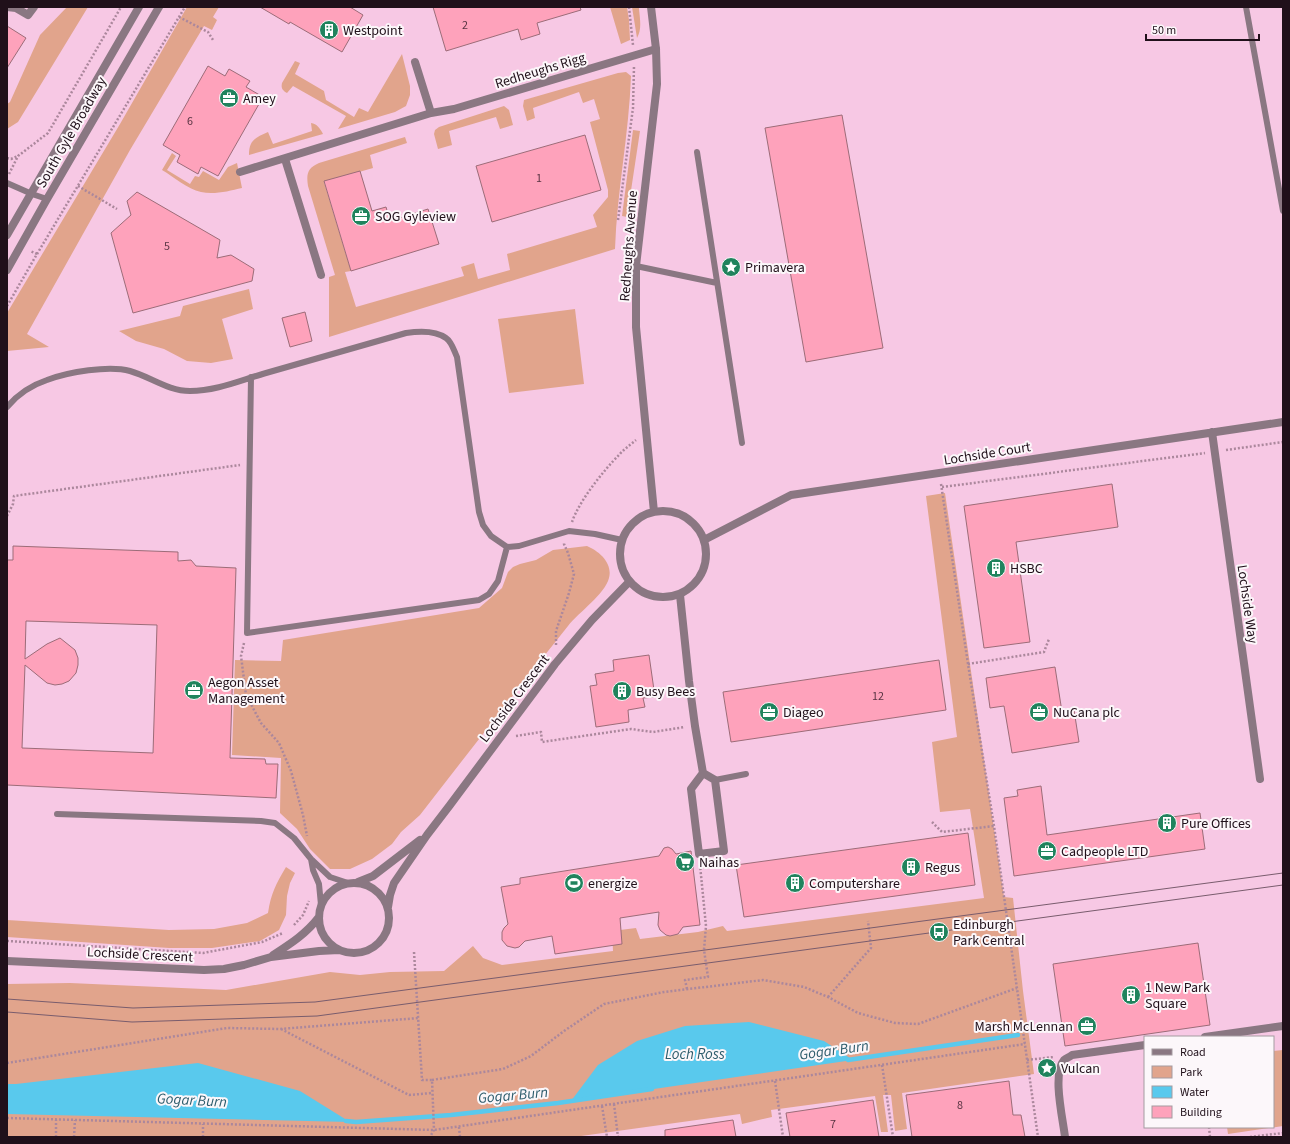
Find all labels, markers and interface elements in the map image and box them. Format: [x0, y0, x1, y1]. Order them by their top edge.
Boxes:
scale bar [1146, 16, 1259, 42]
house number: 2 [462, 17, 468, 34]
building icon: Westpoint [318, 19, 340, 41]
place label: Westpoint [343, 21, 403, 41]
text: 50 m [1152, 22, 1176, 39]
street label: Redheughs Rigg [493, 48, 588, 94]
street label: South Gyle Broadway [32, 73, 112, 192]
office icon: Amey [218, 87, 240, 109]
place label: Amey [243, 89, 276, 109]
house number: 6 [187, 113, 193, 130]
house number: 1 [536, 170, 542, 187]
street label: Redheughs Avenue [615, 190, 643, 302]
office icon: SOG Gyleview [350, 205, 372, 227]
place label: SOG Gyleview [375, 207, 456, 227]
house number: 5 [164, 238, 170, 255]
place icon: Primavera [720, 256, 742, 278]
place label: Primavera [745, 258, 805, 278]
street label: Lochside Court [942, 437, 1032, 471]
building icon: HSBC [985, 557, 1007, 579]
place label: HSBC [1010, 559, 1043, 579]
street label: Lochside Way [1232, 563, 1263, 645]
street label: Lochside Crescent [475, 650, 555, 747]
place label: Aegon Asset Management [208, 673, 285, 709]
office icon: Aegon Asset Management [183, 679, 205, 701]
building icon: Busy Bees [611, 680, 633, 702]
place label: Busy Bees [636, 682, 695, 702]
house number: 12 [872, 688, 884, 705]
office icon: Diageo [758, 701, 780, 723]
office icon: NuCana plc [1028, 701, 1050, 723]
place label: Diageo [783, 703, 824, 723]
place label: NuCana plc [1053, 703, 1121, 723]
building icon: Pure Offices [1156, 812, 1178, 834]
place label: Pure Offices [1181, 814, 1251, 834]
office icon: Cadpeople LTD [1036, 840, 1058, 862]
place label: Cadpeople LTD [1061, 842, 1148, 862]
supermarket icon: Naihas [674, 851, 696, 873]
place label: Naihas [699, 853, 739, 873]
building icon: Regus [900, 856, 922, 878]
place label: Regus [925, 858, 960, 878]
sports icon: energize [563, 872, 585, 894]
building icon: Computershare [784, 872, 806, 894]
place label: energize [588, 874, 638, 894]
place label: Computershare [809, 874, 900, 894]
place label: Edinburgh Park Central [953, 915, 1025, 951]
bus stop icon: Edinburgh Park Central [928, 921, 950, 943]
street label: Lochside Crescent [86, 942, 194, 968]
place label: 1 New Park Square [1145, 978, 1210, 1014]
building icon: 1 New Park Square [1120, 984, 1142, 1006]
office icon: Marsh McLennan [1076, 1015, 1098, 1037]
place label: Marsh McLennan [975, 1017, 1073, 1037]
water label: Gogar Burn [798, 1035, 870, 1066]
legend [1144, 1036, 1274, 1128]
water label: Loch Ross [665, 1044, 725, 1065]
text: Road [1180, 1044, 1206, 1061]
place icon: Vulcan [1036, 1057, 1058, 1079]
place label: Vulcan [1061, 1059, 1100, 1079]
text: Park [1180, 1064, 1202, 1081]
water label: Gogar Burn [477, 1082, 549, 1109]
text: Water [1180, 1084, 1210, 1101]
water label: Gogar Burn [156, 1088, 228, 1113]
house number: 8 [957, 1097, 963, 1114]
text: Building [1180, 1104, 1222, 1121]
house number: 7 [830, 1116, 836, 1133]

